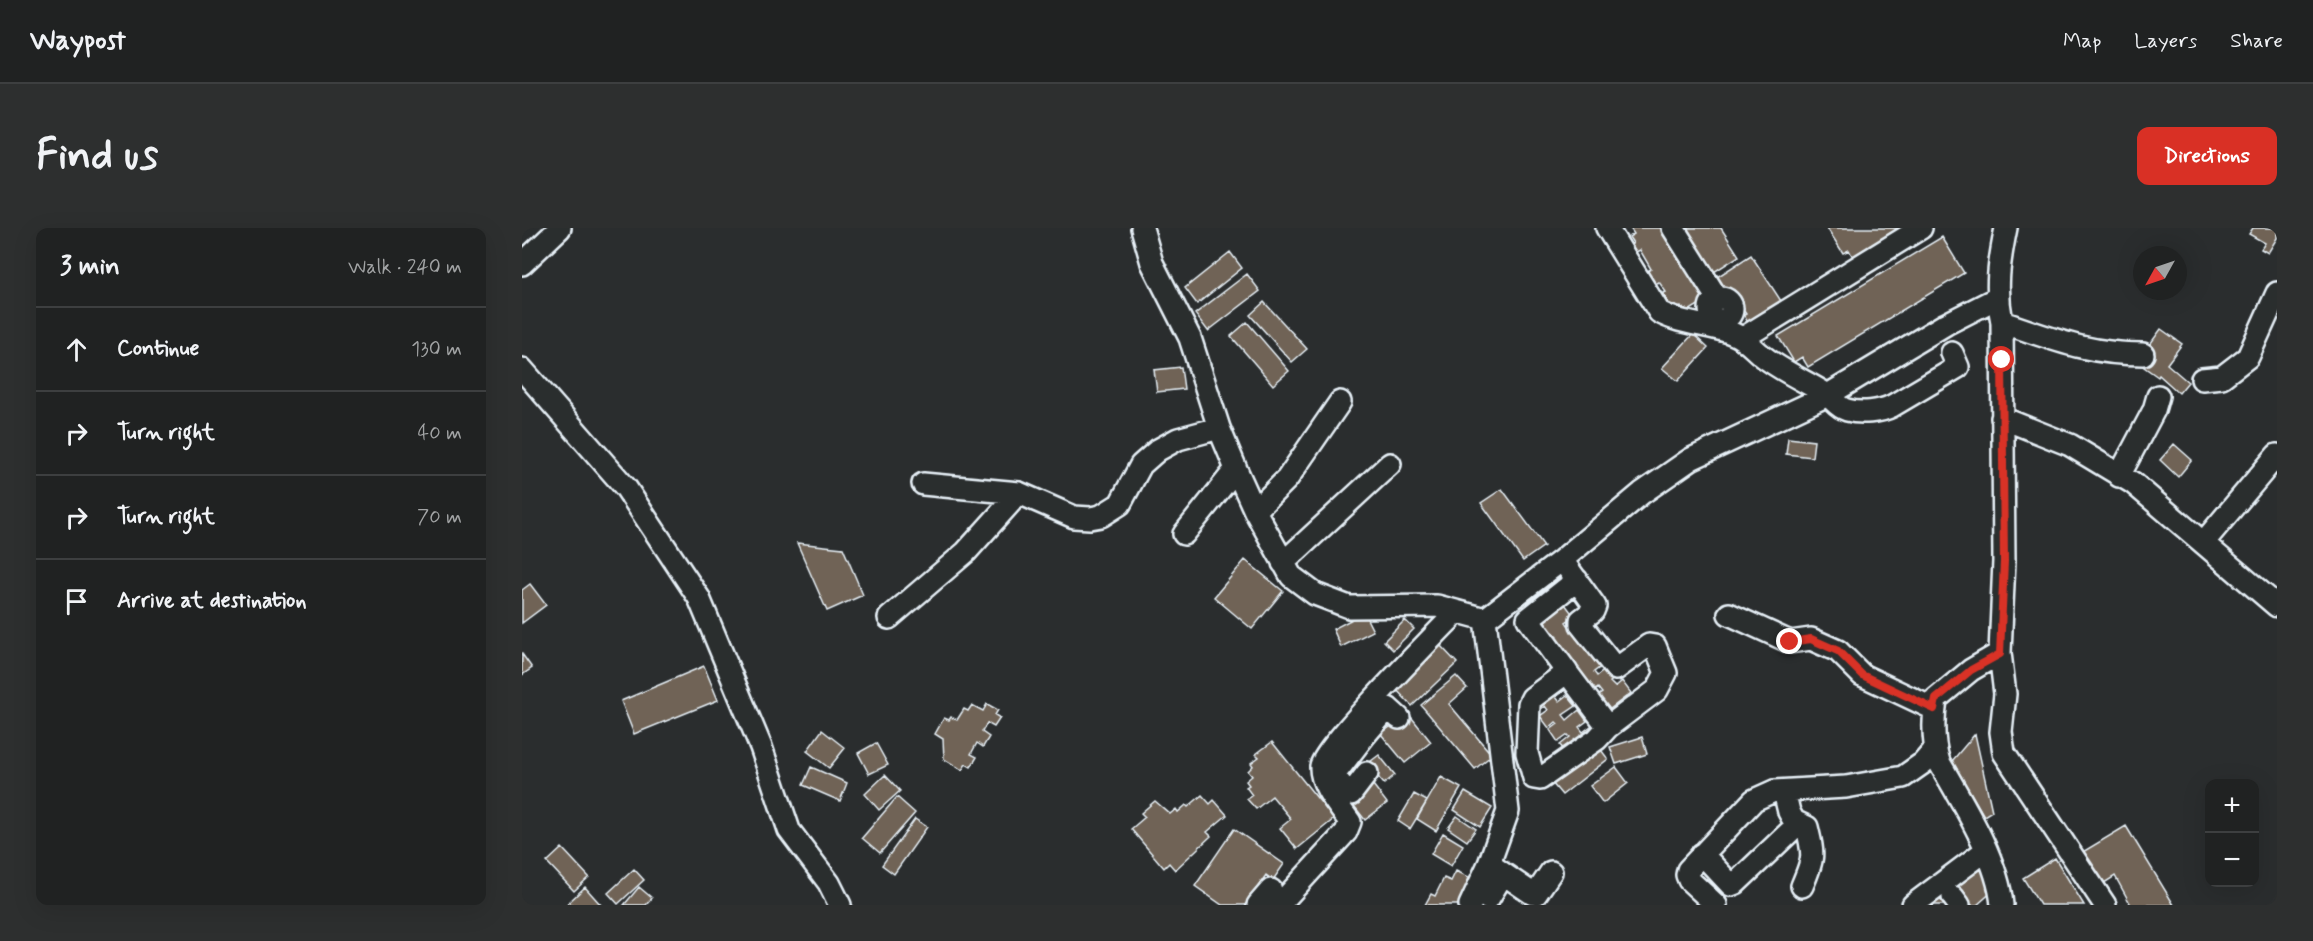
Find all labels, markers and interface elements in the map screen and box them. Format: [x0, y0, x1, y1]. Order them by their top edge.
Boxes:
text: Waypost [30, 23, 126, 60]
text: Map [2063, 27, 2101, 55]
text: Layers [2134, 27, 2197, 55]
text: Share [2230, 27, 2283, 55]
button: Directions [2137, 127, 2277, 185]
text: Find us [36, 129, 158, 184]
north arrow [2133, 246, 2187, 300]
text: 3 min [60, 250, 120, 284]
text: Walk · 240 m [348, 254, 462, 281]
icon: ahead [60, 333, 93, 366]
text: Continue [117, 335, 199, 363]
text: 130 m [411, 336, 462, 363]
route start [1988, 346, 2014, 372]
icon: right [60, 417, 93, 450]
text: Turn right [117, 419, 215, 447]
text: 40 m [418, 420, 462, 447]
icon: right [60, 501, 93, 534]
text: Turn right [117, 503, 215, 531]
text: 70 m [417, 504, 462, 531]
icon: arrive [60, 585, 93, 618]
text: Arrive at destination [117, 587, 307, 615]
route end [1776, 628, 1802, 654]
map controls [2205, 779, 2259, 887]
button: + [2205, 779, 2259, 833]
button: − [2205, 833, 2259, 887]

